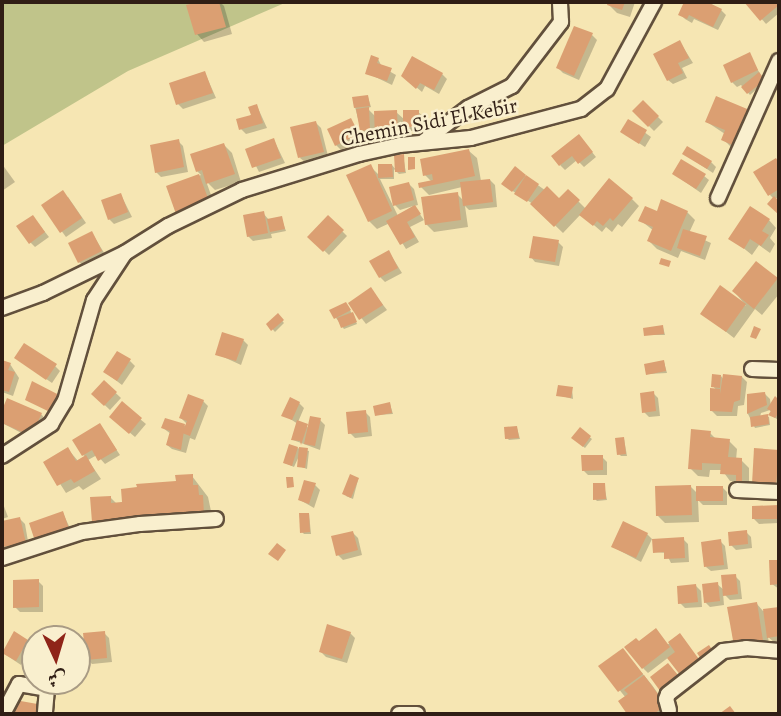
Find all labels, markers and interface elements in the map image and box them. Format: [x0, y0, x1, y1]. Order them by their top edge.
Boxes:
street label: Chemin Sidi El Kebir [339, 93, 519, 151]
north arrow [21, 625, 91, 695]
text: ش [47, 665, 68, 693]

